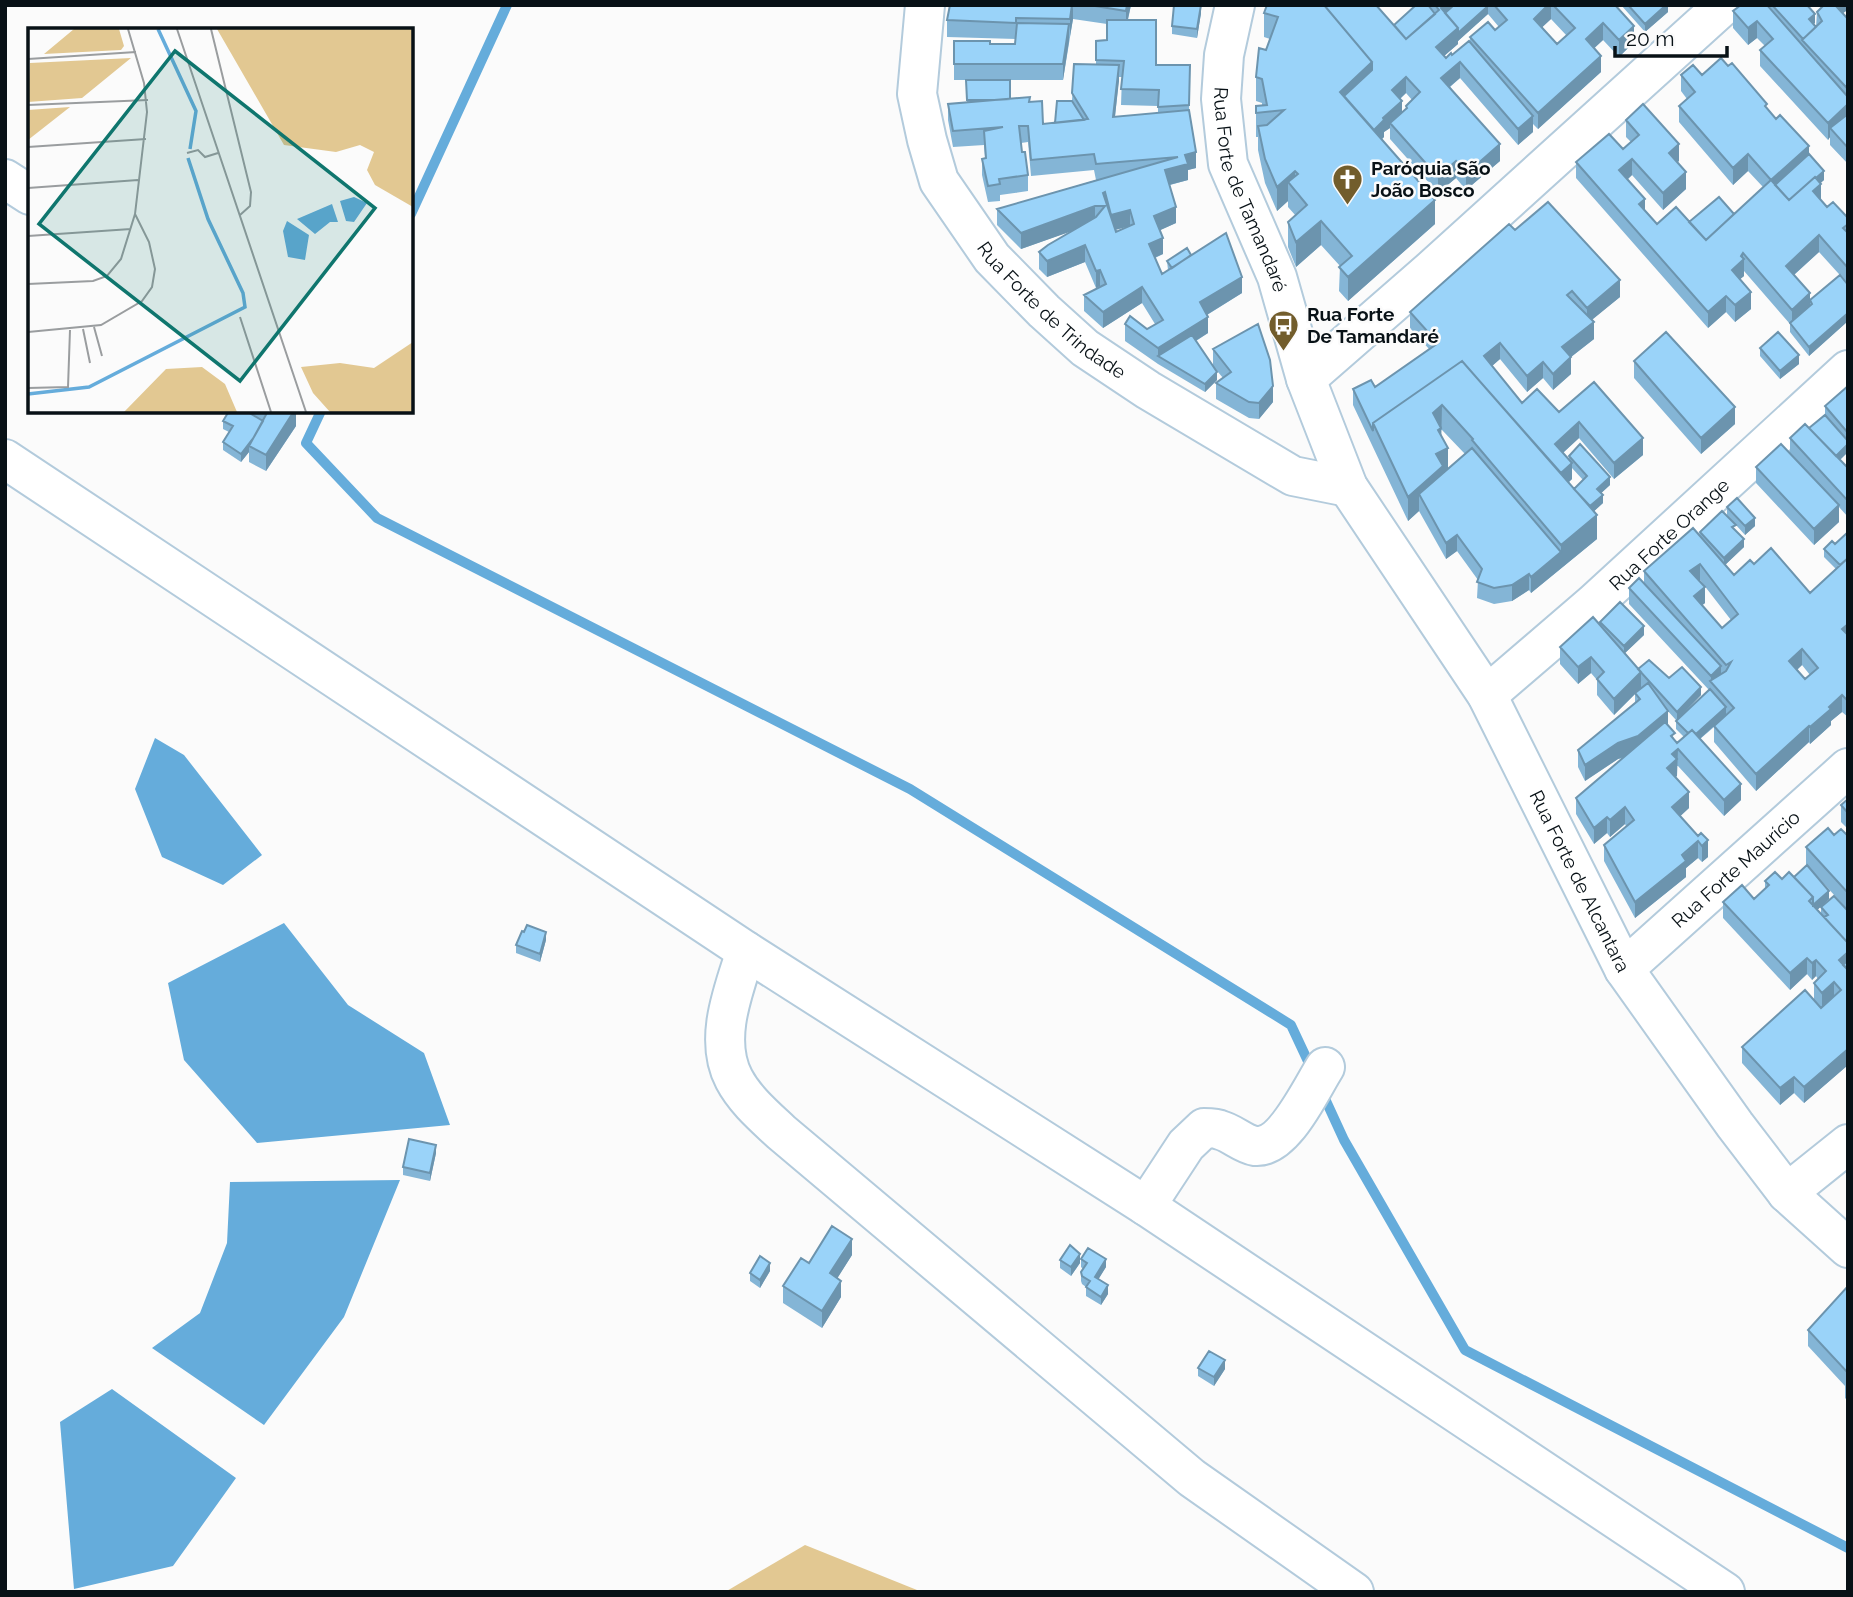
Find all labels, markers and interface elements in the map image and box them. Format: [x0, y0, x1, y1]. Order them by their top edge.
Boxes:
scale bar [1615, 14, 1727, 58]
text: 20 m [1626, 26, 1674, 51]
inset map [28, 28, 413, 413]
street label: Rua Forte de Tamandaré [1210, 86, 1292, 294]
place label: Paróquia São João Bosco [1371, 157, 1490, 201]
church icon: Paróquia São João Bosco [1331, 162, 1365, 206]
street label: Rua Forte de Trindade [973, 237, 1130, 383]
place label: Rua Forte De Tamandaré [1307, 303, 1439, 347]
bus stop icon: Rua Forte De Tamandaré [1267, 308, 1301, 352]
street label: Rua Forte Orange [1605, 474, 1734, 595]
street label: Rua Forte de Alcantara [1525, 787, 1635, 976]
street label: Rua Forte Maurício [1667, 806, 1804, 932]

